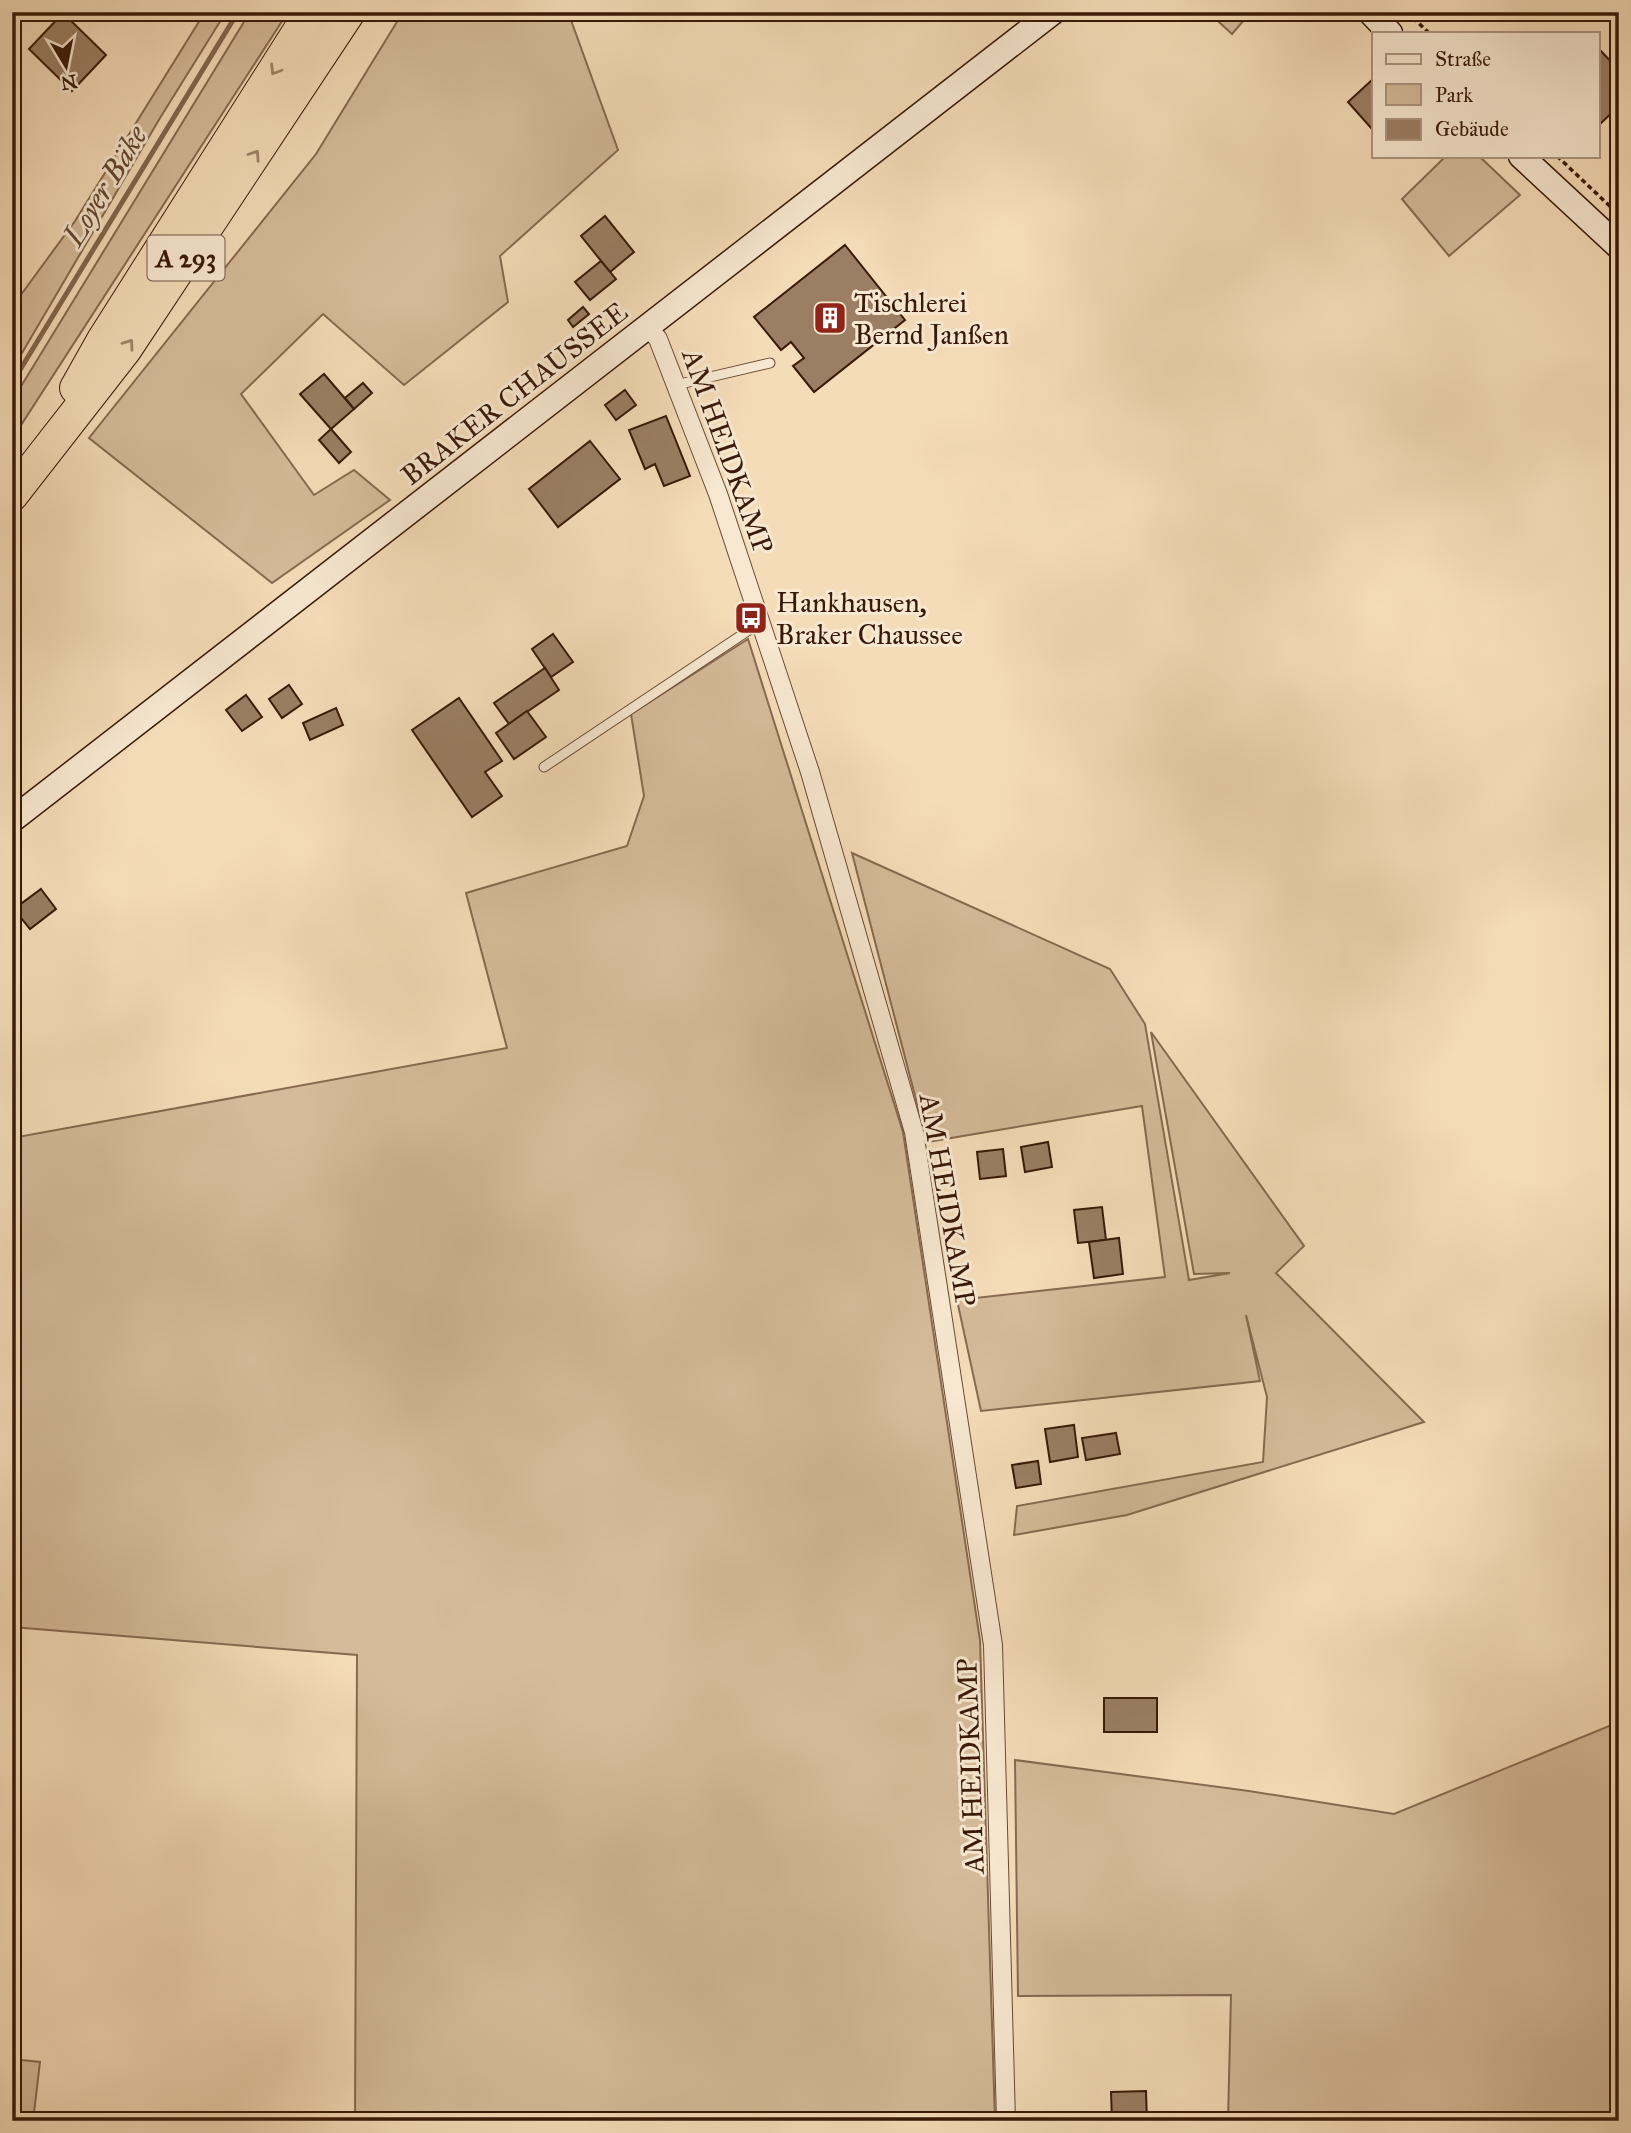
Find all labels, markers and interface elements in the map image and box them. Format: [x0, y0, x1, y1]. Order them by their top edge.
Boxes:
north arrow [32, 32, 102, 102]
legend [1372, 32, 1600, 158]
text: Straße [1435, 46, 1491, 72]
one-way arrow [271, 62, 283, 75]
text: N [59, 70, 79, 95]
text: Park [1435, 82, 1473, 108]
text: Gebäude [1435, 116, 1509, 142]
water label: Loyer Bäke [54, 119, 155, 254]
one-way arrow [247, 150, 259, 163]
road number: A 293 [148, 235, 224, 280]
place label: Tischlerei Bernd Janßen [854, 285, 1009, 352]
street label: BRAKER CHAUSSEE [394, 294, 635, 493]
building icon: Tischlerei Bernd Janßen [811, 299, 849, 337]
one-way arrow [121, 339, 133, 352]
street label: AM HEIDKAMP [674, 343, 781, 558]
place label: Hankhausen, Braker Chaussee [776, 585, 963, 652]
bus stop icon: Hankhausen, Braker Chaussee [732, 599, 770, 637]
street label: AM HEIDKAMP [911, 1090, 983, 1309]
street label: AM HEIDKAMP [949, 1658, 992, 1875]

